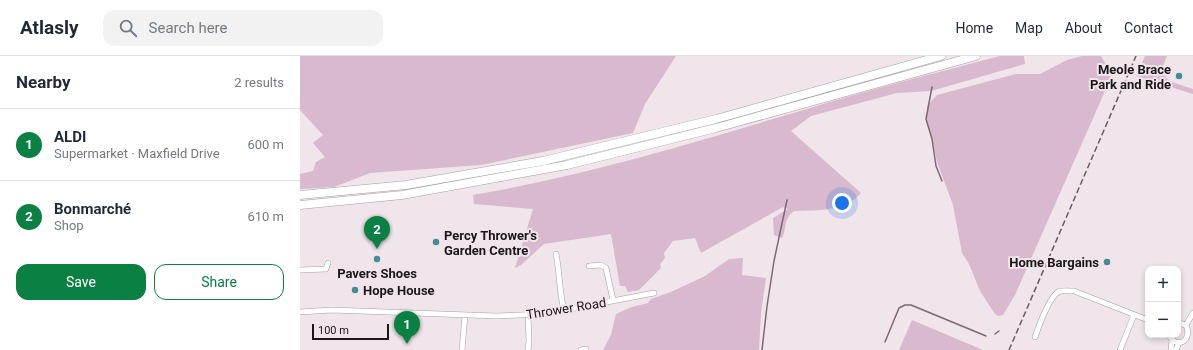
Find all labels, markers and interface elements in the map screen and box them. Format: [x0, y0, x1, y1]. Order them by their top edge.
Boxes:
search box [103, 10, 383, 46]
text: Atlasly [20, 16, 79, 39]
icon: search [117, 17, 139, 39]
text: Search here [149, 19, 228, 37]
text: Home [955, 20, 993, 36]
text: Map [1015, 20, 1043, 36]
text: About [1065, 20, 1102, 36]
text: Contact [1124, 20, 1173, 36]
place label: Meole Brace Park and Ride [1090, 62, 1171, 92]
marker: Meole Brace Park and Ride [1174, 71, 1184, 81]
text: Nearby [16, 72, 71, 92]
text: 2 results [234, 75, 284, 90]
text: ALDI [54, 128, 86, 146]
text: 1 [25, 137, 33, 152]
text: 600 m [247, 137, 284, 152]
text: Supermarket · Maxfield Drive [54, 146, 220, 161]
your location [832, 193, 852, 213]
text: Bonmarché [54, 200, 131, 218]
text: 2 [25, 209, 33, 224]
text: 610 m [247, 209, 284, 224]
pin: 2 [364, 216, 390, 249]
text: Shop [54, 218, 84, 233]
place label: Percy Thrower's Garden Centre [444, 228, 537, 258]
marker: Percy Thrower's Garden Centre [431, 237, 441, 247]
marker: Pavers Shoes [372, 254, 382, 264]
place label: Home Bargains [1009, 255, 1099, 270]
marker: Home Bargains [1102, 257, 1112, 267]
button: Save [16, 264, 146, 300]
button: Share [154, 264, 284, 300]
place label: Pavers Shoes [337, 266, 417, 281]
map controls [1145, 266, 1181, 338]
button: + [1145, 266, 1181, 302]
place label: Hope House [363, 283, 435, 298]
marker: Hope House [350, 285, 360, 295]
street label: Thrower Road [525, 295, 607, 322]
button: − [1145, 302, 1181, 338]
pin: 1 [394, 311, 420, 344]
scale bar [312, 322, 389, 341]
text: 100 m [318, 324, 349, 337]

